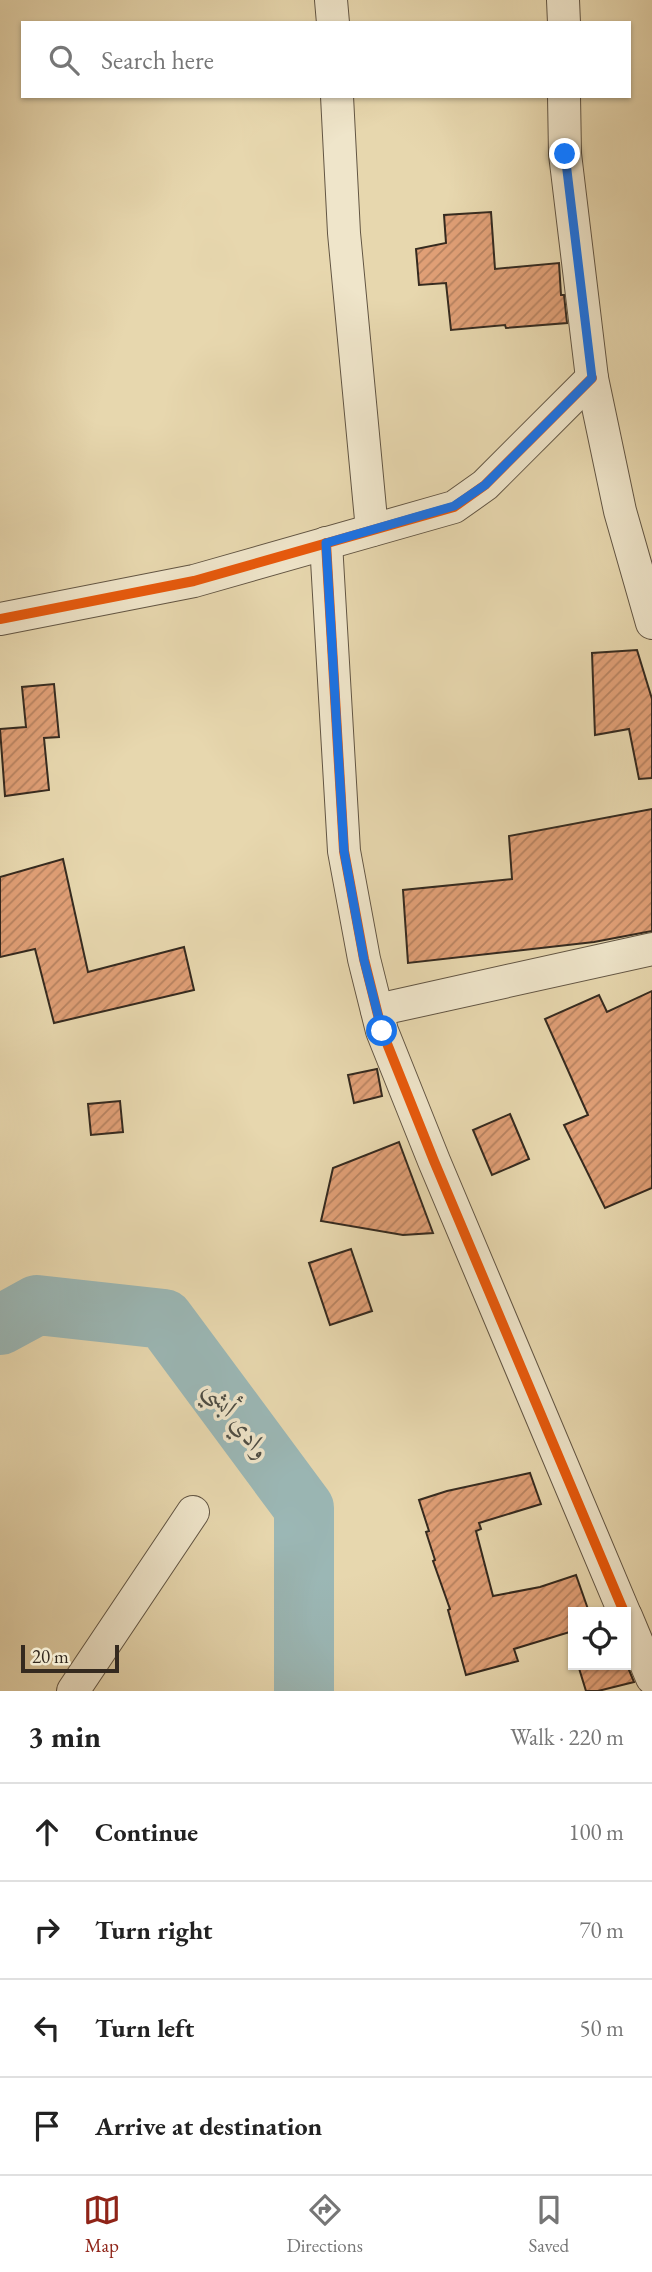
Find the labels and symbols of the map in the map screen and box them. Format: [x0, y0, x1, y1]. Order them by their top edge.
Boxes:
route end [549, 138, 580, 169]
route start [366, 1015, 397, 1046]
water label: وادي أبشي [191, 1372, 279, 1470]
scale bar [21, 1642, 119, 1674]

